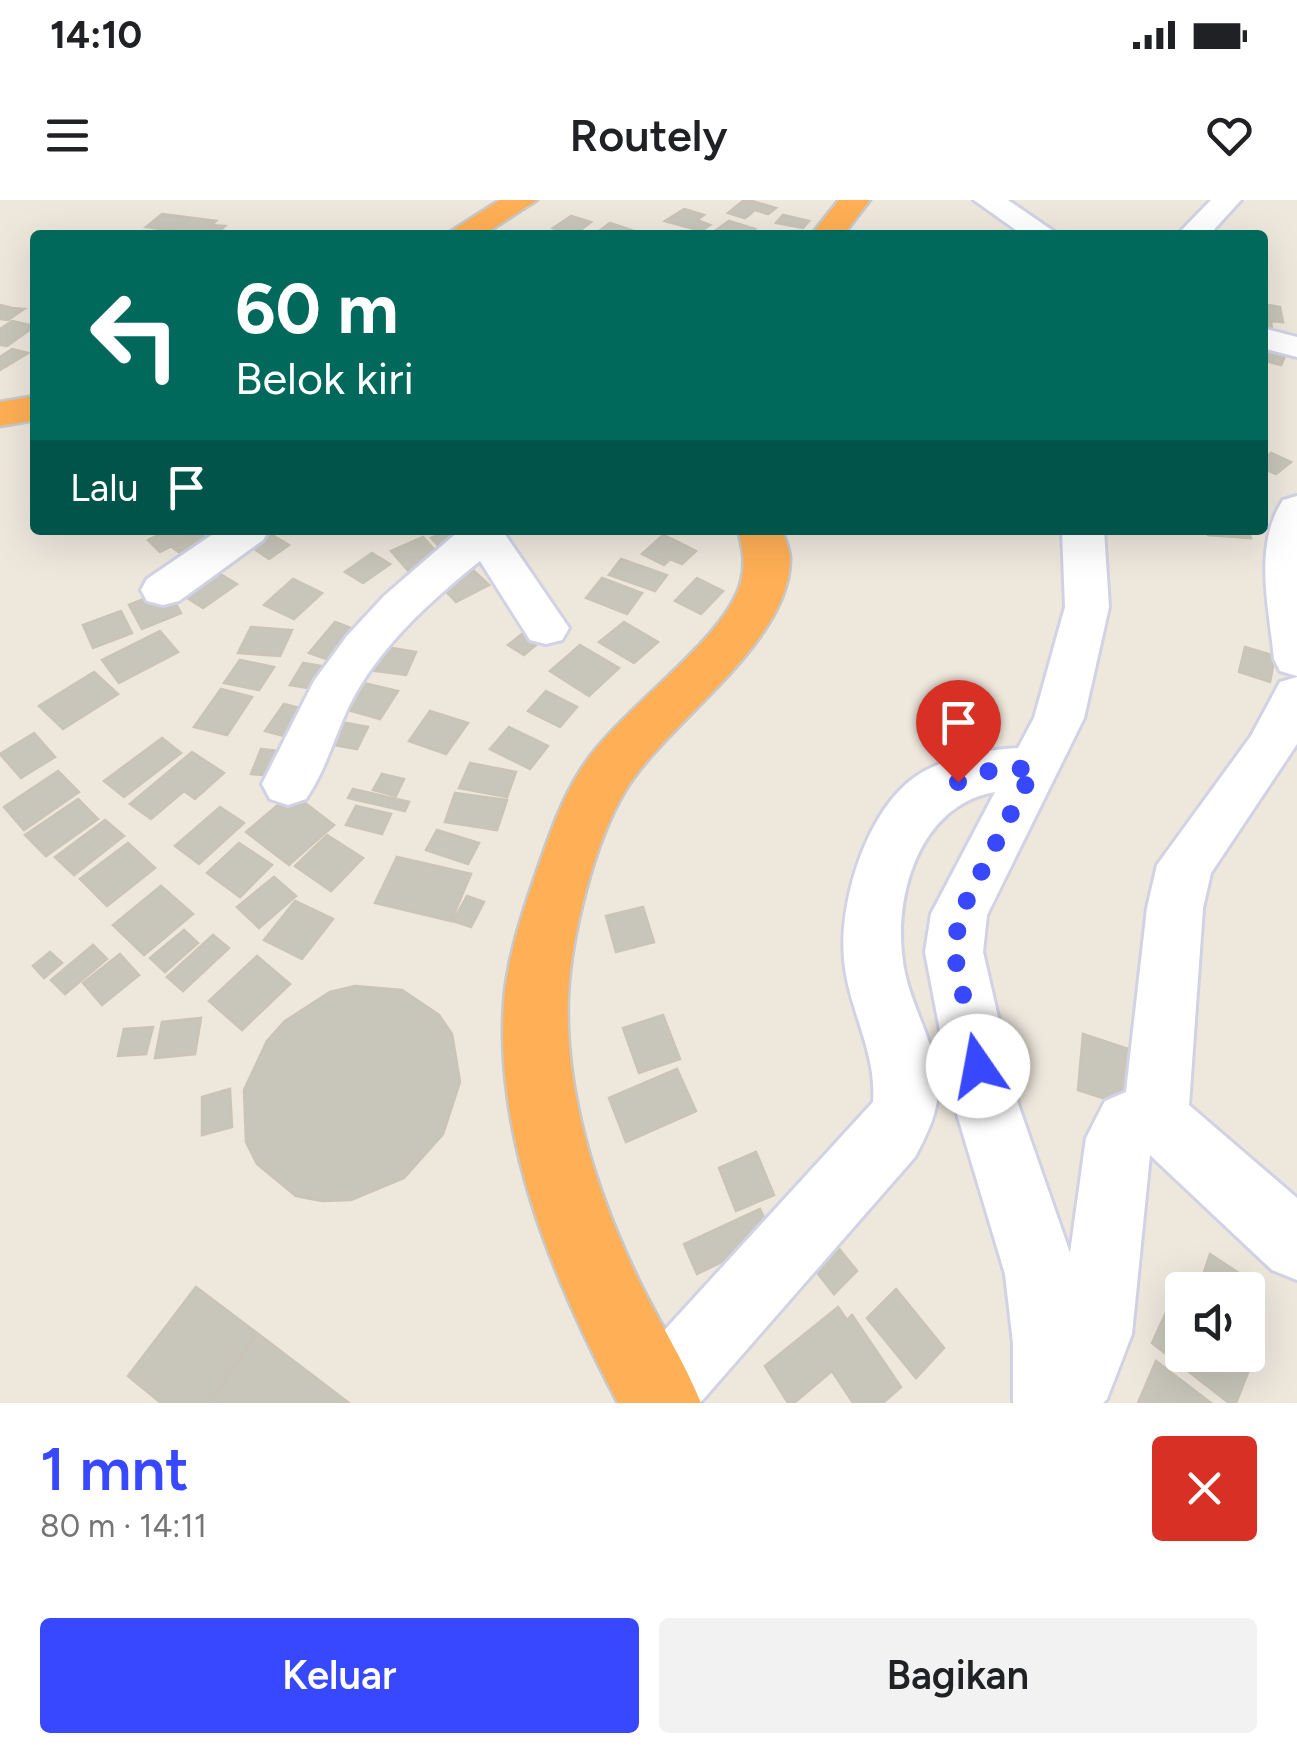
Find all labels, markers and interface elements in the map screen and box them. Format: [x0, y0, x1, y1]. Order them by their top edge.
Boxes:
text: 14:10 [50, 12, 142, 58]
icon: menu [40, 108, 95, 163]
text: Routely [569, 108, 728, 162]
icon: heart [1202, 108, 1257, 163]
text: 60 m [235, 266, 399, 351]
icon: left [70, 270, 200, 400]
text: Belok kiri [235, 351, 414, 405]
icon: arrive [159, 460, 214, 515]
text: Lalu [70, 465, 139, 511]
pin [916, 680, 1001, 783]
icon: arrive [931, 695, 986, 750]
position arrow [926, 1014, 1030, 1118]
map controls [1165, 1272, 1265, 1372]
button: sound [1165, 1272, 1265, 1372]
text: 1 mnt [40, 1433, 189, 1505]
button: close [1152, 1436, 1257, 1541]
text: 80 m · 14:11 [40, 1507, 207, 1545]
button: Keluar [40, 1618, 639, 1733]
button: Bagikan [659, 1618, 1257, 1733]

